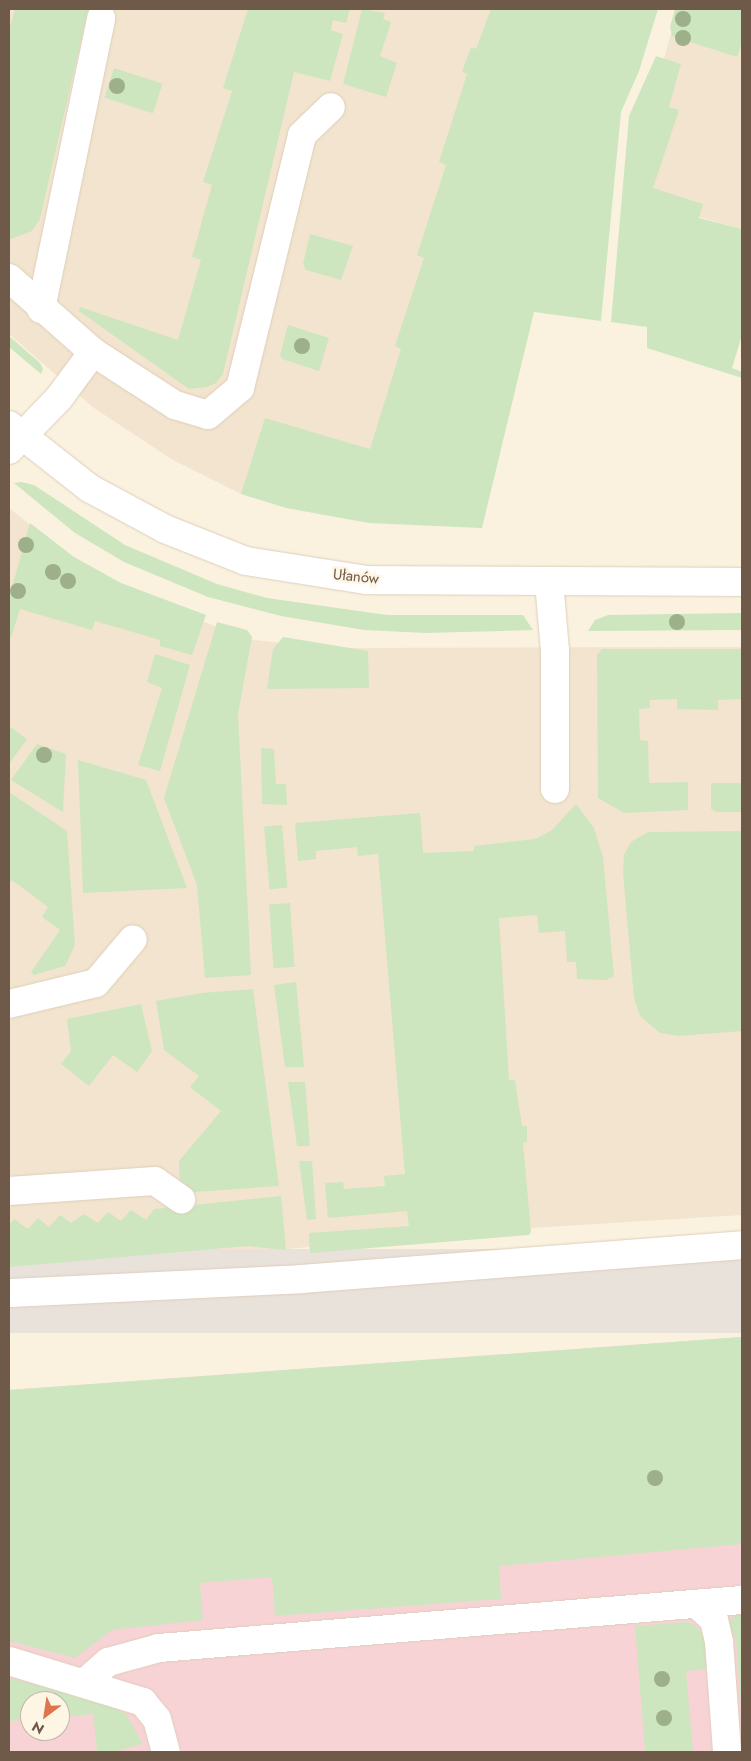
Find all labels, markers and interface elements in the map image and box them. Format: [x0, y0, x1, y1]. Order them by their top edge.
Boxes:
street label: Ułanów [332, 566, 380, 588]
north arrow [20, 1691, 70, 1741]
text: N [28, 1717, 48, 1739]

